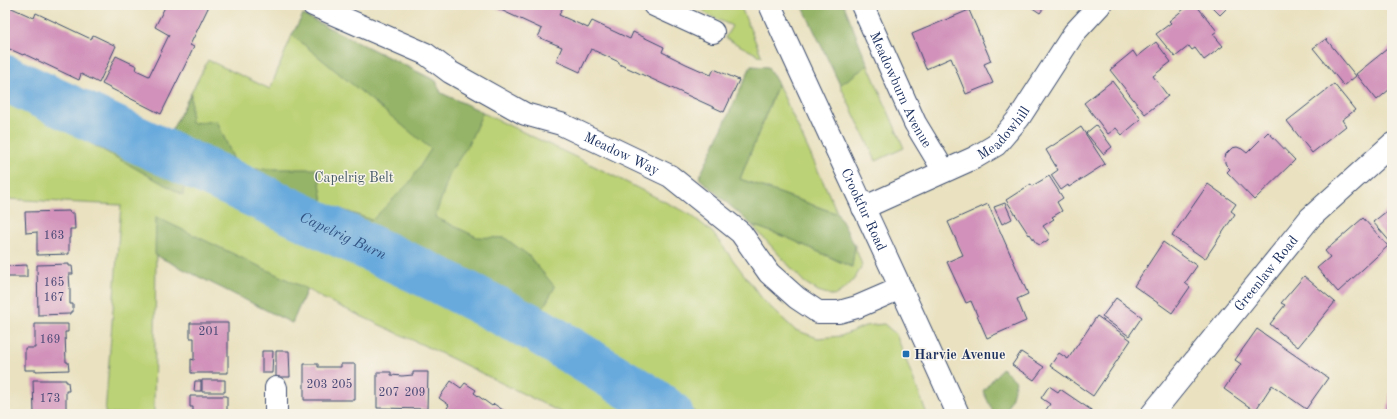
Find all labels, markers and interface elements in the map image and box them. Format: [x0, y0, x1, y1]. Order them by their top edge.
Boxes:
street label: Meadowburn Avenue [867, 30, 934, 150]
street label: Meadowhill [975, 104, 1033, 162]
street label: Meadow Way [582, 130, 662, 178]
street label: Crookfur Road [838, 166, 889, 253]
park label: Capelrig Belt [314, 171, 394, 185]
water label: Capelrig Burn [297, 210, 388, 264]
house number: 163 [44, 230, 64, 242]
street label: Greenlaw Road [1232, 233, 1301, 314]
house number: 165 [44, 276, 64, 289]
house number: 167 [44, 292, 64, 304]
house number: 201 [199, 326, 219, 338]
house number: 169 [40, 334, 60, 346]
place label: Harvie Avenue [914, 348, 1006, 362]
marker: Harvie Avenue [901, 349, 911, 359]
house number: 205 [332, 378, 352, 391]
house number: 203 [307, 379, 327, 391]
house number: 207 [379, 387, 399, 399]
house number: 209 [405, 387, 425, 399]
house number: 173 [40, 393, 60, 405]

